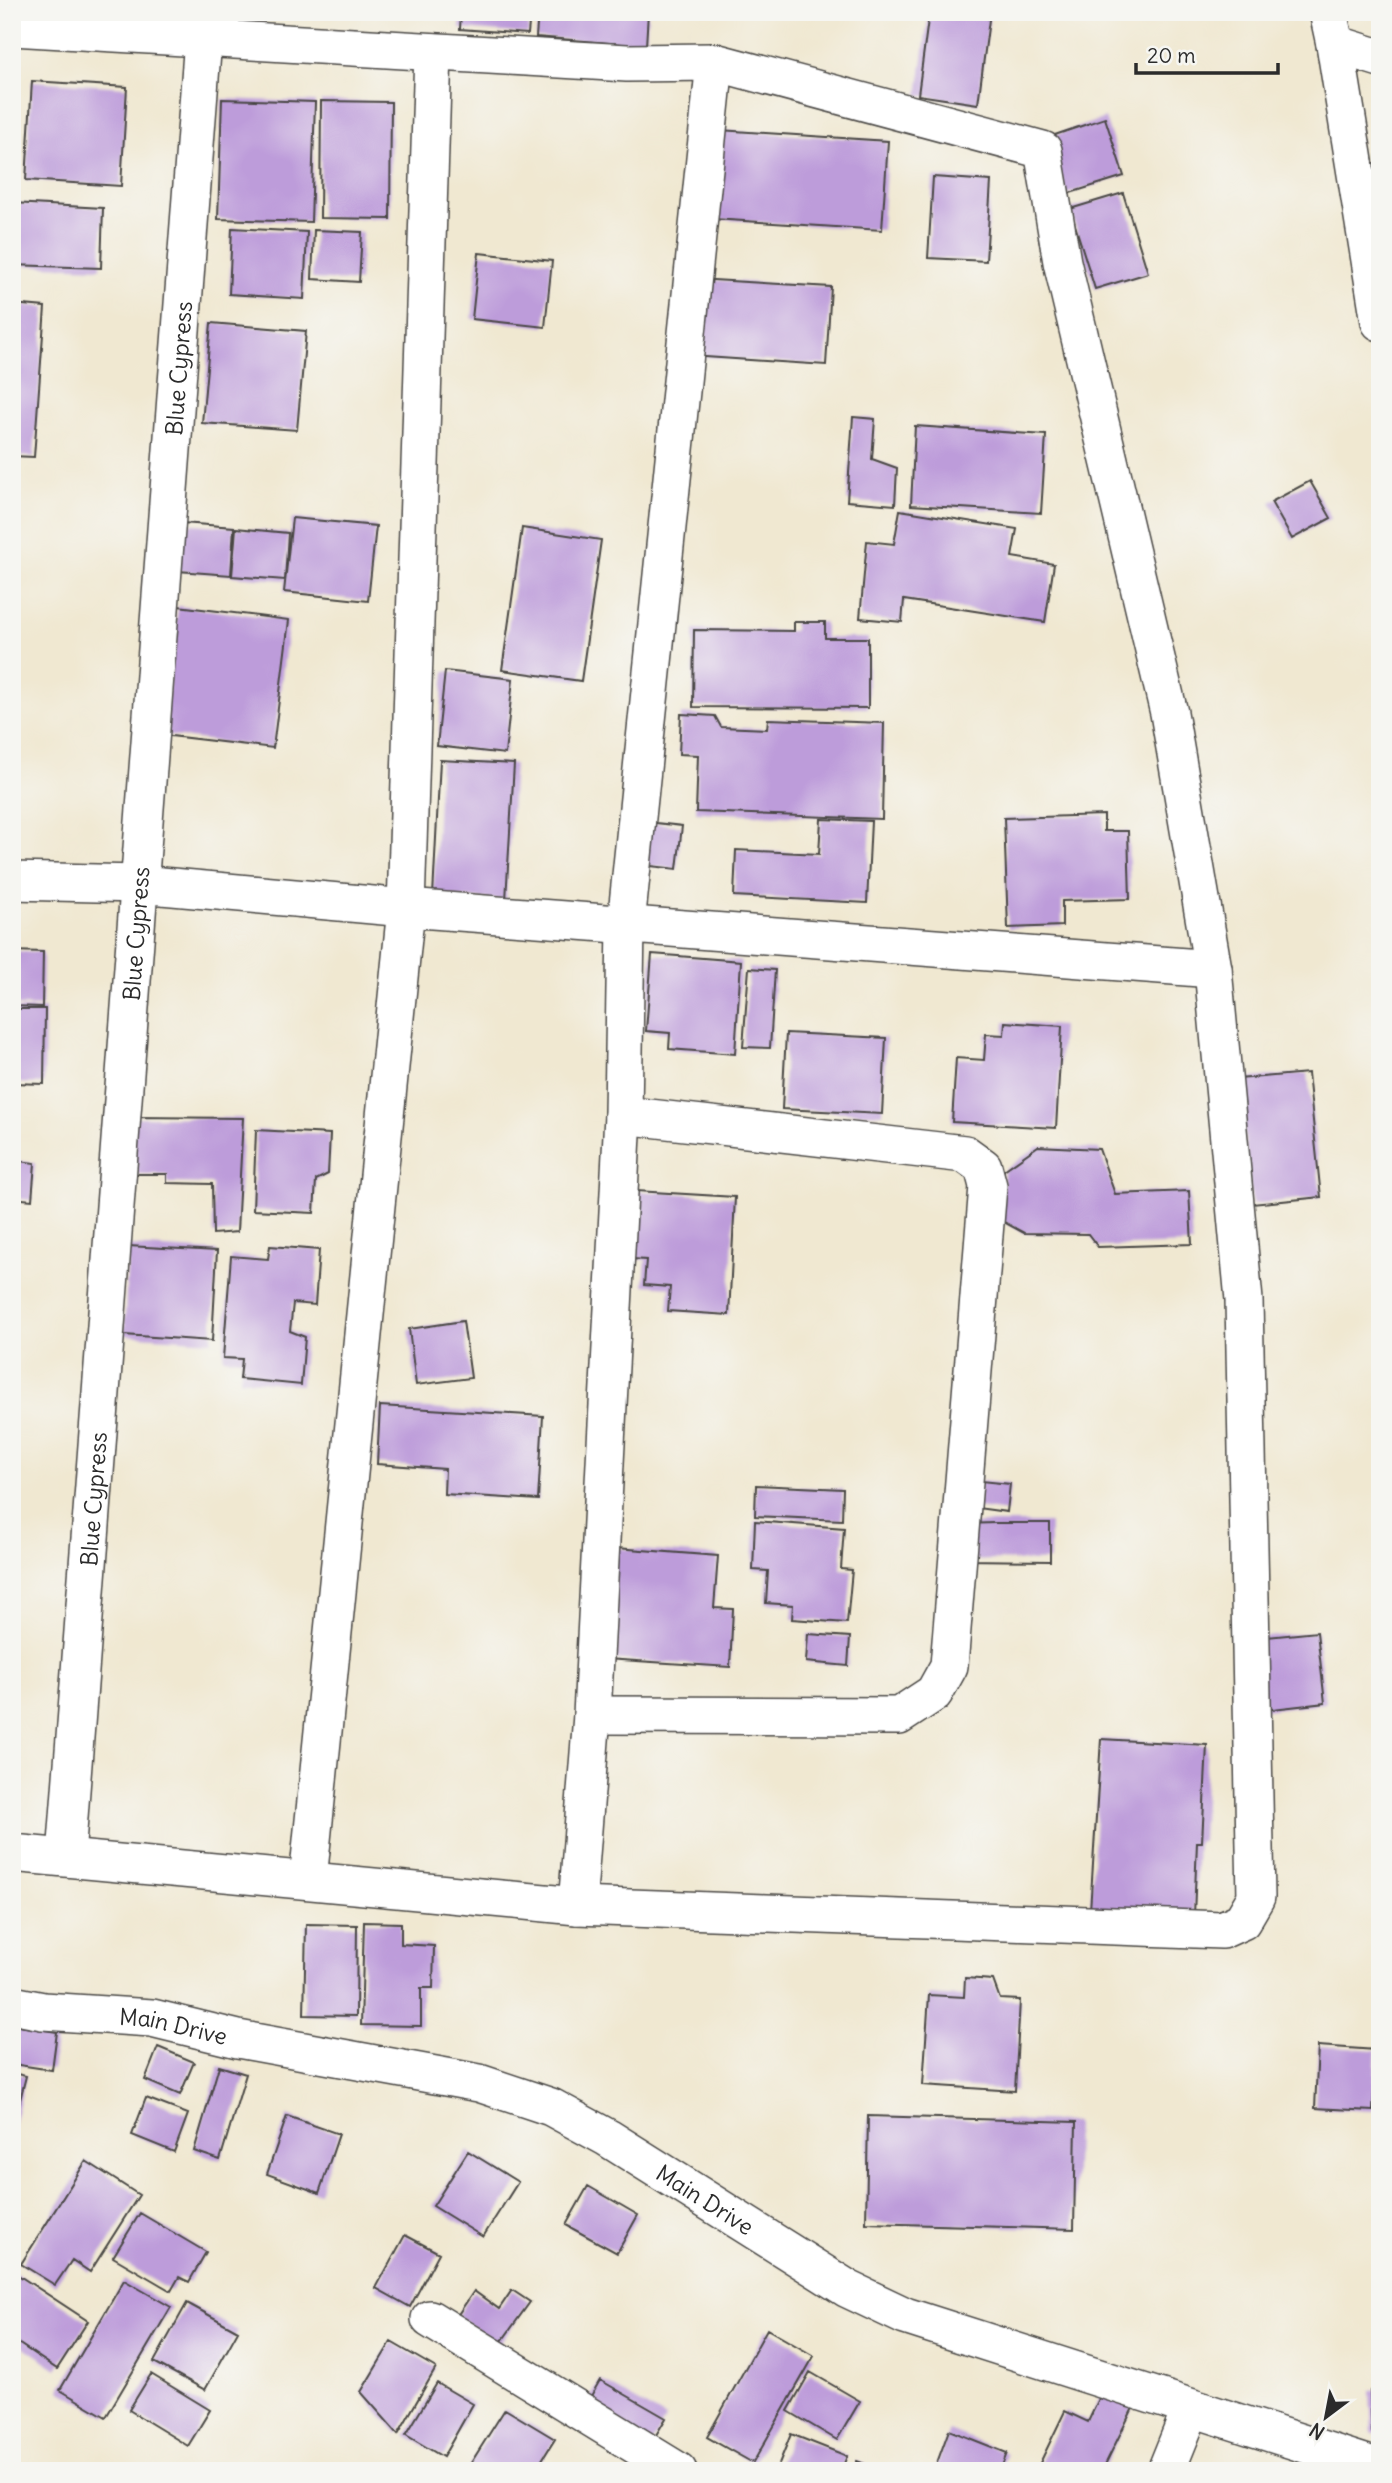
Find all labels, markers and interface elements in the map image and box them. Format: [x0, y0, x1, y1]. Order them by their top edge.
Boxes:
scale bar [1136, 32, 1278, 76]
text: 20 m [1147, 42, 1196, 69]
street label: Blue Cypress [159, 300, 198, 436]
street label: Blue Cypress [116, 865, 155, 1002]
street label: Blue Cypress [73, 1431, 112, 1567]
street label: Main Drive [118, 2001, 230, 2050]
street label: Main Drive [651, 2158, 760, 2241]
north arrow [1290, 2382, 1360, 2452]
text: N [1305, 2418, 1329, 2445]

